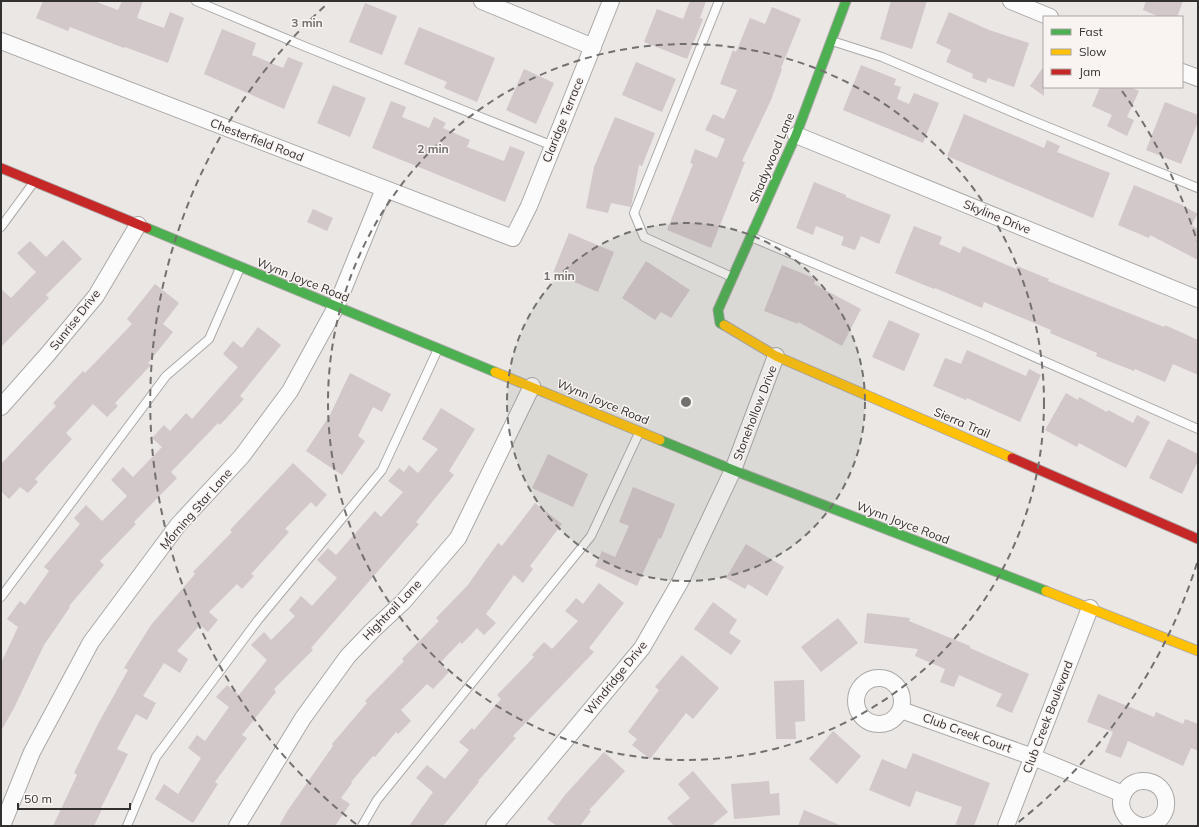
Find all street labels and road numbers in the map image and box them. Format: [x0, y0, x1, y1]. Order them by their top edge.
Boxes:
street label: Claridge Terrace [539, 75, 586, 165]
street label: Shadywood Lane [746, 110, 797, 205]
street label: Chesterfield Road [208, 115, 306, 164]
street label: Skyline Drive [961, 196, 1033, 237]
street label: Wynn Joyce Road [255, 254, 352, 305]
street label: Sunrise Drive [46, 286, 103, 353]
street label: Stonehollow Drive [729, 363, 780, 463]
street label: Wynn Joyce Road [555, 375, 651, 428]
street label: Sierra Trail [932, 404, 992, 441]
street label: Morning Star Lane [156, 465, 235, 552]
street label: Wynn Joyce Road [855, 498, 952, 547]
street label: Hightrail Lane [359, 576, 424, 643]
street label: Windridge Drive [581, 638, 650, 718]
street label: Club Creek Boulevard [1019, 658, 1076, 775]
street label: Club Creek Court [921, 709, 1014, 756]

